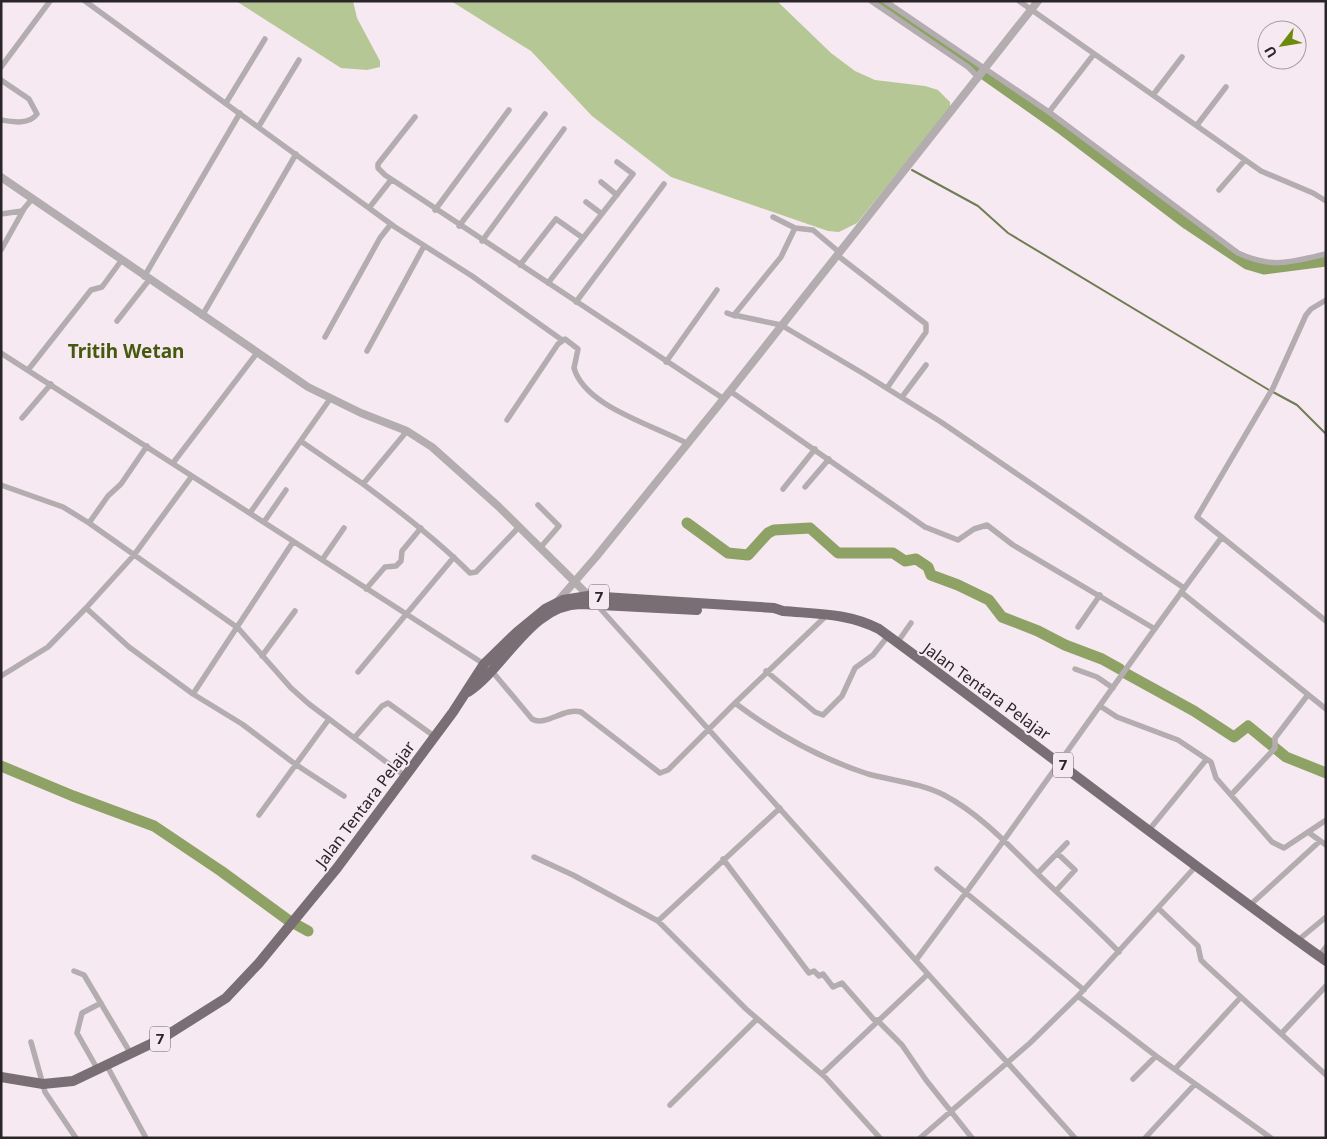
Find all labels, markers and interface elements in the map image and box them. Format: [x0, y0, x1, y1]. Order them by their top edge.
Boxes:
north arrow [1257, 20, 1307, 70]
text: U [1260, 43, 1281, 61]
district label: Tritih Wetan [68, 338, 184, 364]
road number: 7 [589, 584, 609, 610]
street label: Jalan Tentara Pelajar [917, 636, 1056, 745]
street label: Jalan Tentara Pelajar [309, 736, 420, 873]
road number: 7 [1053, 752, 1073, 778]
road number: 7 [150, 1026, 170, 1052]

